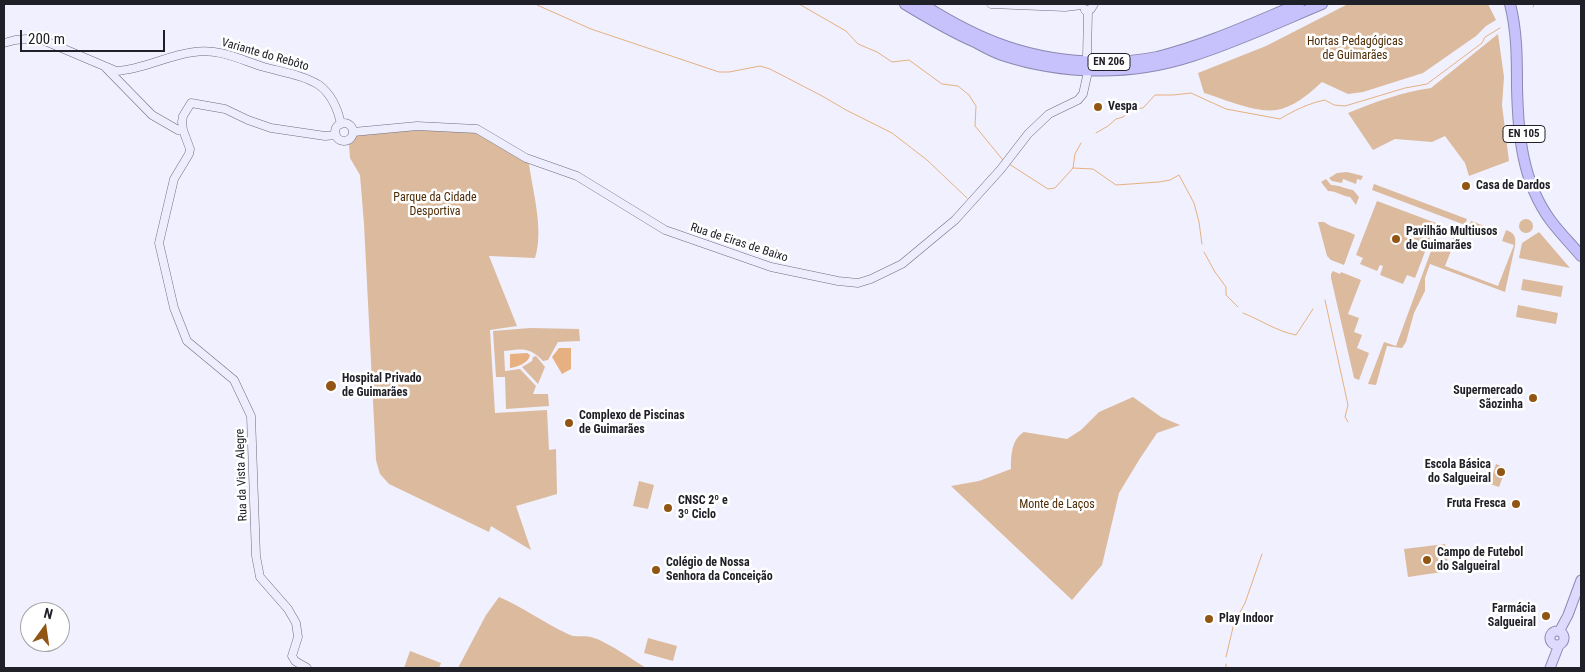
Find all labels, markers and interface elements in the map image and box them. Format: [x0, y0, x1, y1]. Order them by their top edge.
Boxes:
scale bar [22, 20, 168, 52]
text: 200 m [28, 30, 65, 48]
park label: Hortas Pedagógicas de Guimarães [1307, 35, 1403, 63]
street label: Variante do Rebôto [220, 36, 310, 74]
road number: EN 206 [1088, 54, 1130, 70]
place label: Vespa [1108, 100, 1137, 114]
marker: Vespa [1092, 101, 1104, 113]
road number: EN 105 [1503, 126, 1545, 142]
place label: Casa de Dardos [1476, 179, 1550, 193]
marker: Casa de Dardos [1460, 180, 1472, 192]
park label: Parque da Cidade Desportiva [393, 191, 477, 219]
street label: Rua de Eiras de Baixo [688, 220, 790, 266]
place label: Pavilhão Multiusos de Guimarães [1406, 225, 1498, 253]
marker: Pavilhão Multiusos de Guimarães [1390, 233, 1402, 245]
place label: Hospital Privado de Guimarães [342, 372, 422, 400]
marker: Hospital Privado de Guimarães [324, 379, 338, 393]
place label: Supermercado Sãozinha [1453, 384, 1523, 412]
marker: Supermercado Sãozinha [1527, 392, 1539, 404]
place label: Complexo de Piscinas de Guimarães [579, 409, 685, 437]
marker: Complexo de Piscinas de Guimarães [563, 417, 575, 429]
street label: Rua da Vista Alegre [233, 429, 251, 521]
place label: Escola Básica do Salgueiral [1425, 458, 1491, 486]
marker: Escola Básica do Salgueiral [1495, 466, 1507, 478]
place label: CNSC 2º e 3º Ciclo [678, 494, 728, 522]
place label: Fruta Fresca [1447, 497, 1506, 511]
park label: Monte de Laços [1019, 498, 1095, 512]
marker: Fruta Fresca [1510, 498, 1522, 510]
marker: CNSC 2º e 3º Ciclo [662, 502, 674, 514]
place label: Campo de Futebol do Salgueiral [1437, 546, 1523, 574]
marker: Campo de Futebol do Salgueiral [1421, 554, 1433, 566]
place label: Colégio de Nossa Senhora da Conceição [666, 556, 773, 584]
marker: Colégio de Nossa Senhora da Conceição [650, 564, 662, 576]
north arrow [20, 602, 70, 652]
place label: Farmácia Salgueiral [1488, 602, 1536, 630]
text: N [42, 605, 54, 622]
marker: Farmácia Salgueiral [1540, 610, 1552, 622]
place label: Play Indoor [1219, 612, 1274, 626]
marker: Play Indoor [1203, 613, 1215, 625]

